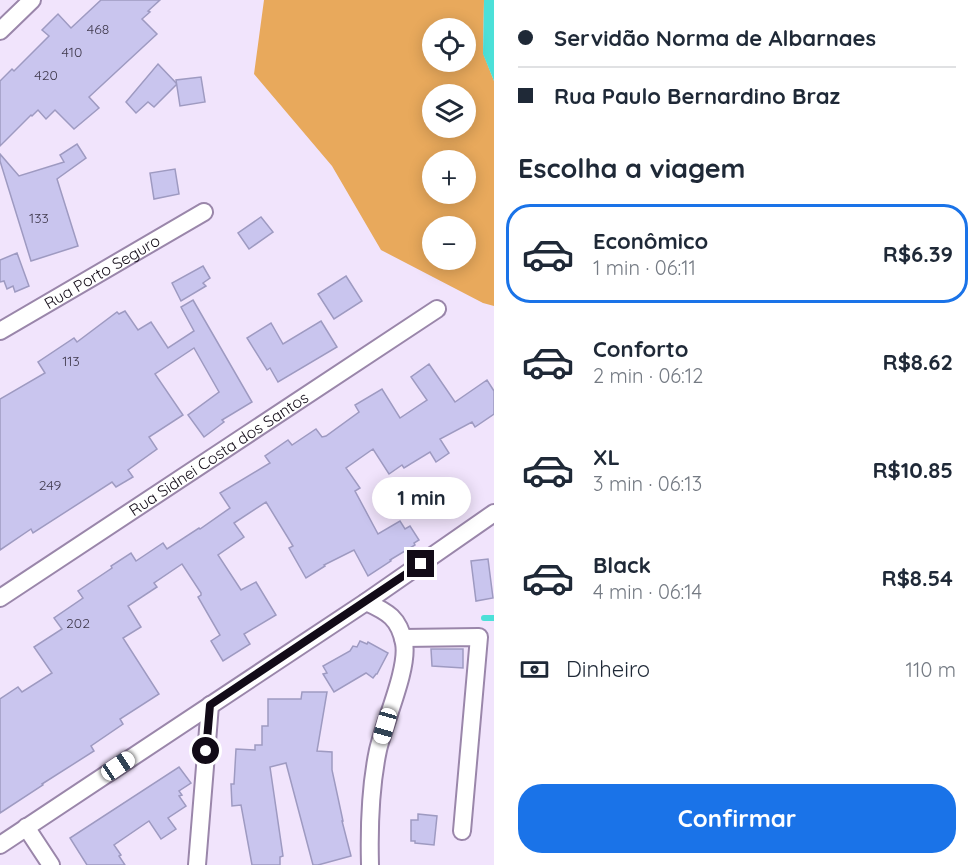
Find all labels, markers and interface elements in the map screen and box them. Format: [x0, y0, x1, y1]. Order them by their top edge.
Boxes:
map controls [422, 18, 476, 270]
button: locate [422, 18, 476, 72]
house number: 468 [87, 20, 109, 38]
text: Servidão Norma de Albarnaes [554, 24, 876, 52]
house number: 410 [62, 43, 82, 61]
house number: 420 [34, 66, 58, 84]
text: Rua Paulo Bernardino Braz [554, 82, 840, 110]
button: layers [422, 84, 476, 138]
button: + [422, 150, 476, 204]
text: Escolha a viagem [518, 151, 746, 185]
house number: 133 [29, 209, 49, 227]
button: − [422, 216, 476, 270]
icon: car [521, 227, 575, 281]
text: Econômico [593, 227, 708, 255]
street label: Rua Porto Seguro [40, 230, 163, 313]
text: R$6.39 [883, 240, 953, 268]
text: 1 min · 06:11 [593, 255, 696, 280]
icon: car [521, 335, 575, 389]
text: Conforto [593, 335, 688, 363]
text: R$8.62 [883, 348, 953, 376]
house number: 113 [62, 352, 80, 370]
text: 2 min · 06:12 [593, 363, 703, 388]
street label: Rua Sidnei Costa dos Santos [125, 387, 312, 520]
icon: car [521, 443, 575, 497]
text: XL [593, 443, 620, 471]
text: R$10.85 [872, 456, 953, 484]
text: 3 min · 06:13 [593, 471, 702, 496]
house number: 249 [39, 476, 61, 494]
callout: 1 min [372, 477, 470, 519]
text: 1 min [397, 485, 446, 510]
route end [407, 550, 434, 577]
icon: car [521, 551, 575, 605]
text: Black [593, 551, 651, 579]
text: R$8.54 [882, 564, 953, 592]
text: 4 min · 06:14 [593, 579, 702, 604]
house number: 202 [66, 614, 90, 632]
icon: cash [518, 653, 551, 686]
text: Dinheiro [566, 655, 650, 683]
text: 110 m [906, 657, 956, 682]
car [371, 706, 399, 746]
route start [192, 737, 219, 764]
car [98, 748, 138, 784]
button: Confirmar [518, 784, 956, 853]

